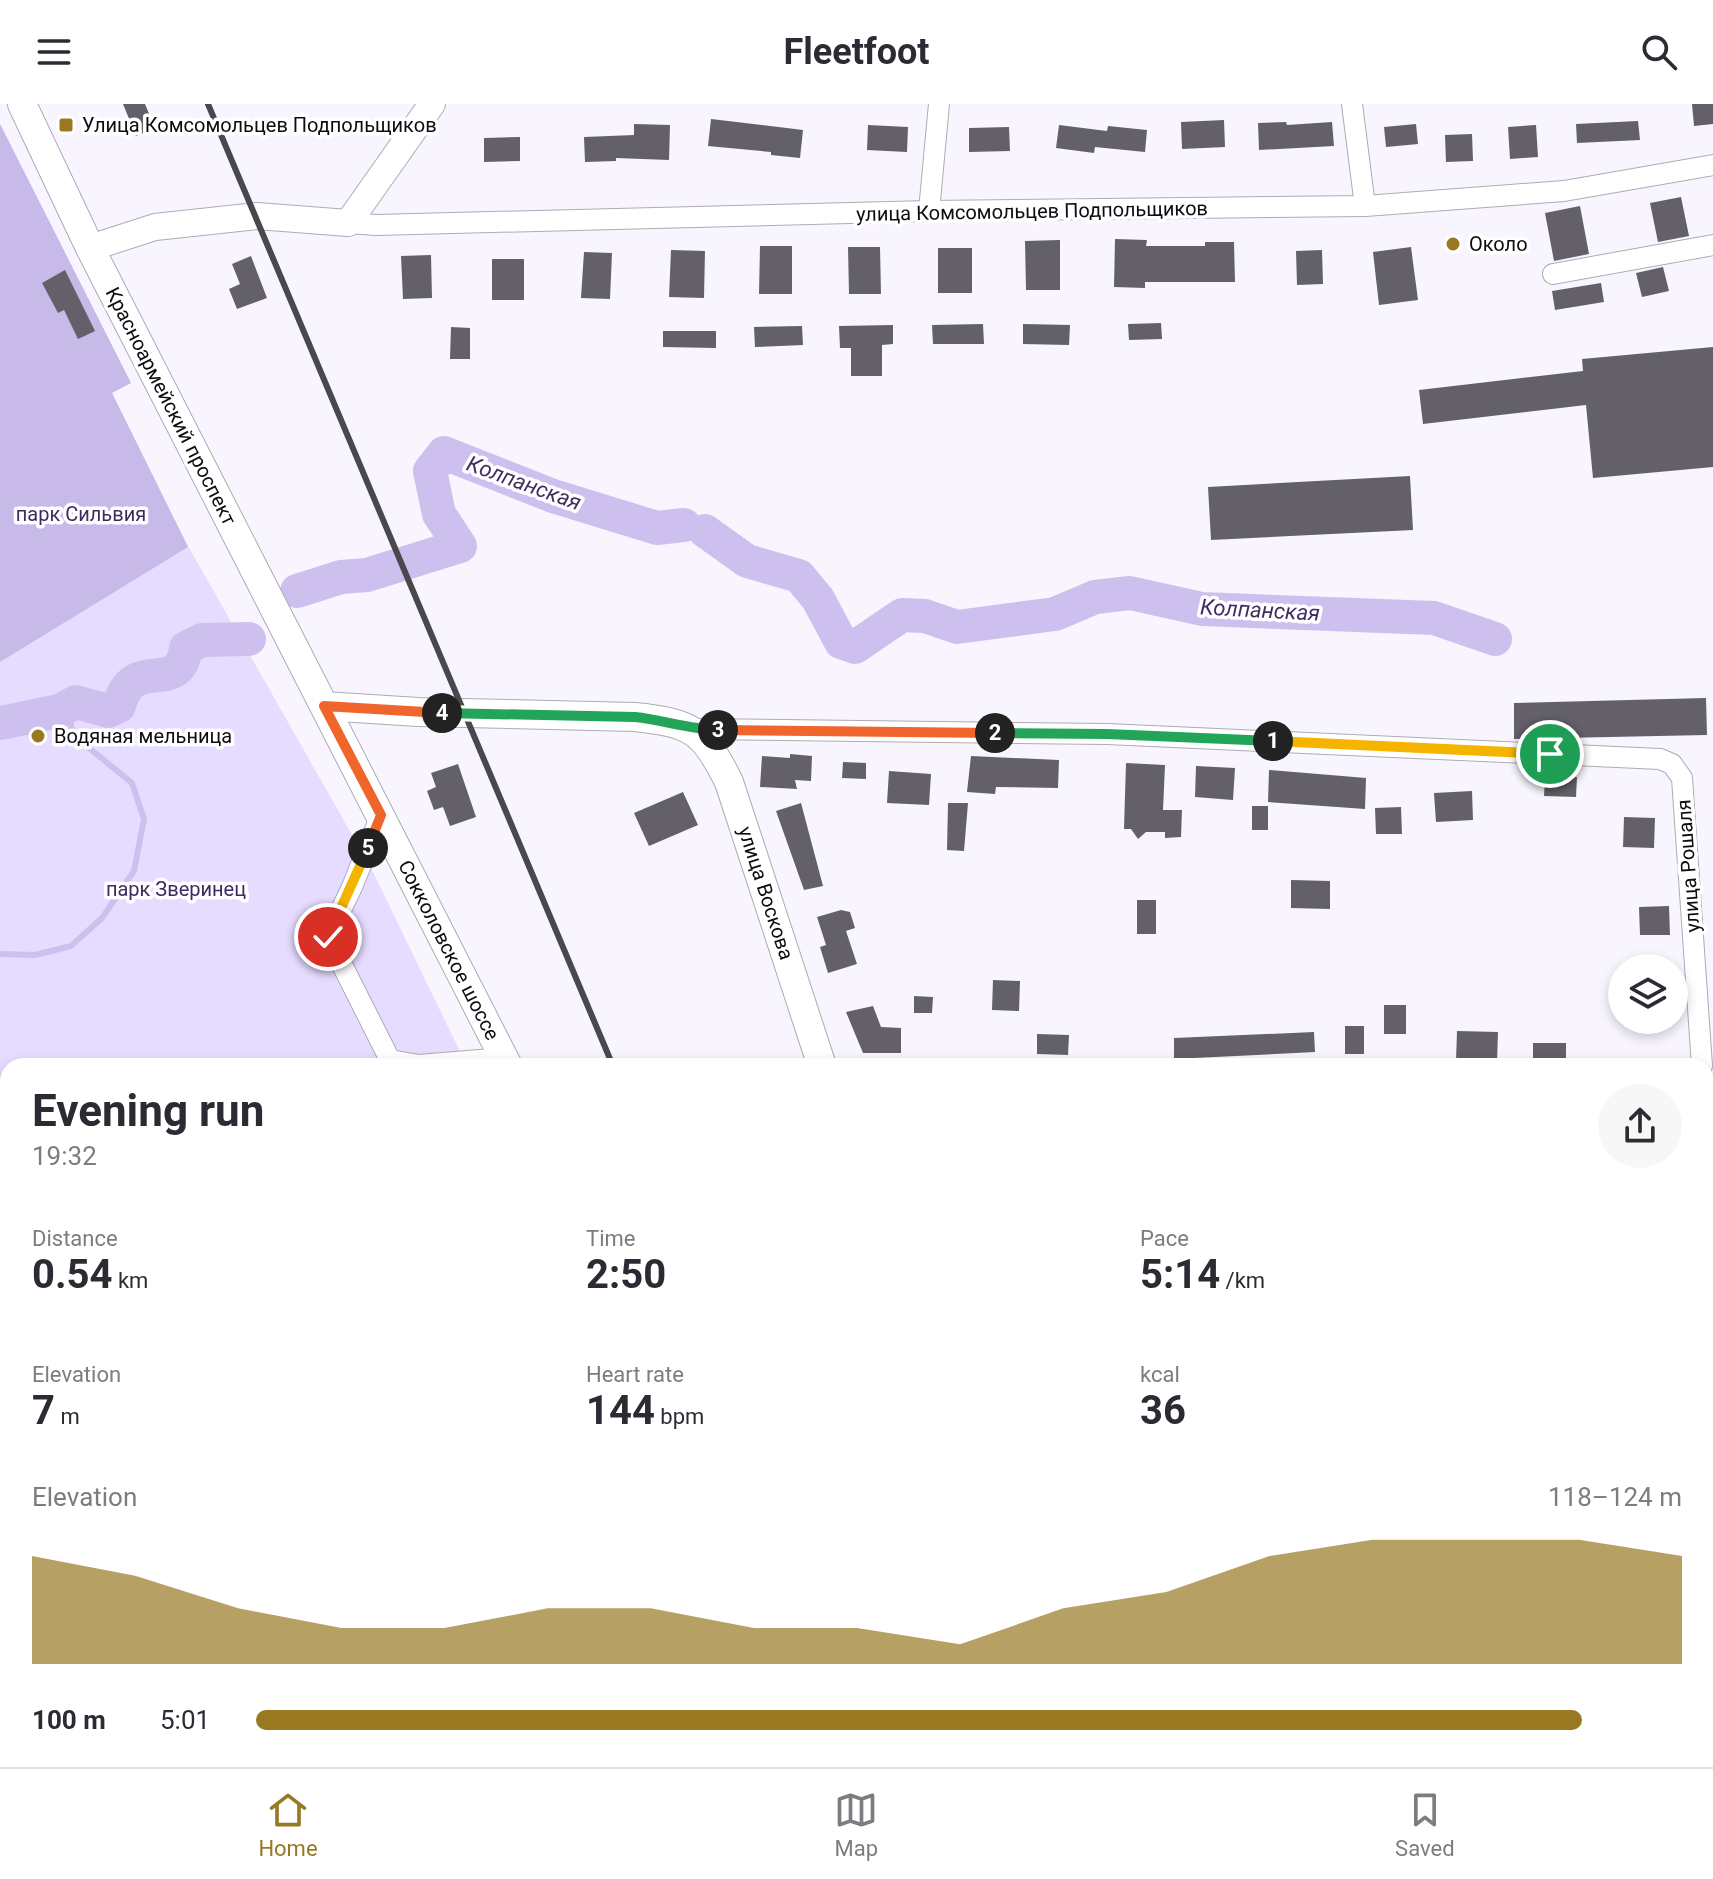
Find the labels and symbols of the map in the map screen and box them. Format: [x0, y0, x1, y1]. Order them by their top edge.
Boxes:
place label: Улица Комсомольцев Подпольщиков [82, 113, 437, 137]
marker: Улица Комсомольцев Подпольщиков [57, 116, 75, 134]
street label: улица Комсомольцев Подпольщиков [856, 196, 1208, 226]
place label: Около [1469, 232, 1528, 256]
marker: Около [1444, 235, 1462, 253]
street label: Красноармейский проспект [100, 283, 242, 529]
water label: Колпанская [463, 451, 585, 515]
park label: парк Сильвия [16, 502, 146, 526]
water label: Колпанская [1199, 594, 1321, 626]
pin: 4 [422, 693, 462, 733]
pin: 3 [698, 710, 738, 750]
pin: 2 [975, 713, 1015, 753]
pin [1516, 720, 1584, 788]
pin: 1 [1253, 721, 1293, 761]
place label: Водяная мельница [54, 724, 232, 748]
marker: Водяная мельница [29, 727, 47, 745]
street label: улица Рошаля [1671, 799, 1705, 933]
street label: улица Воскова [733, 823, 799, 963]
pin: 5 [348, 828, 388, 868]
street label: Сокколовское шоссе [393, 856, 505, 1044]
park label: парк Зверинец [106, 877, 246, 901]
pin [294, 903, 362, 971]

